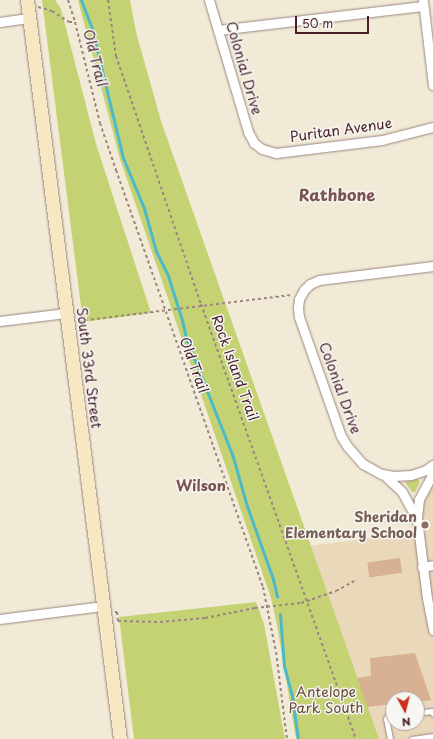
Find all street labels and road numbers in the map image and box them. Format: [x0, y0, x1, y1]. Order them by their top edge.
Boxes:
street label: Colonial Drive [223, 20, 265, 116]
street label: Old Trail [80, 27, 110, 89]
street label: Puritan Avenue [289, 115, 393, 145]
street label: South 33rd Street [73, 306, 105, 430]
street label: Rock Island Trail [208, 312, 262, 424]
street label: Old Trail [176, 334, 212, 396]
street label: Colonial Drive [316, 340, 364, 436]

